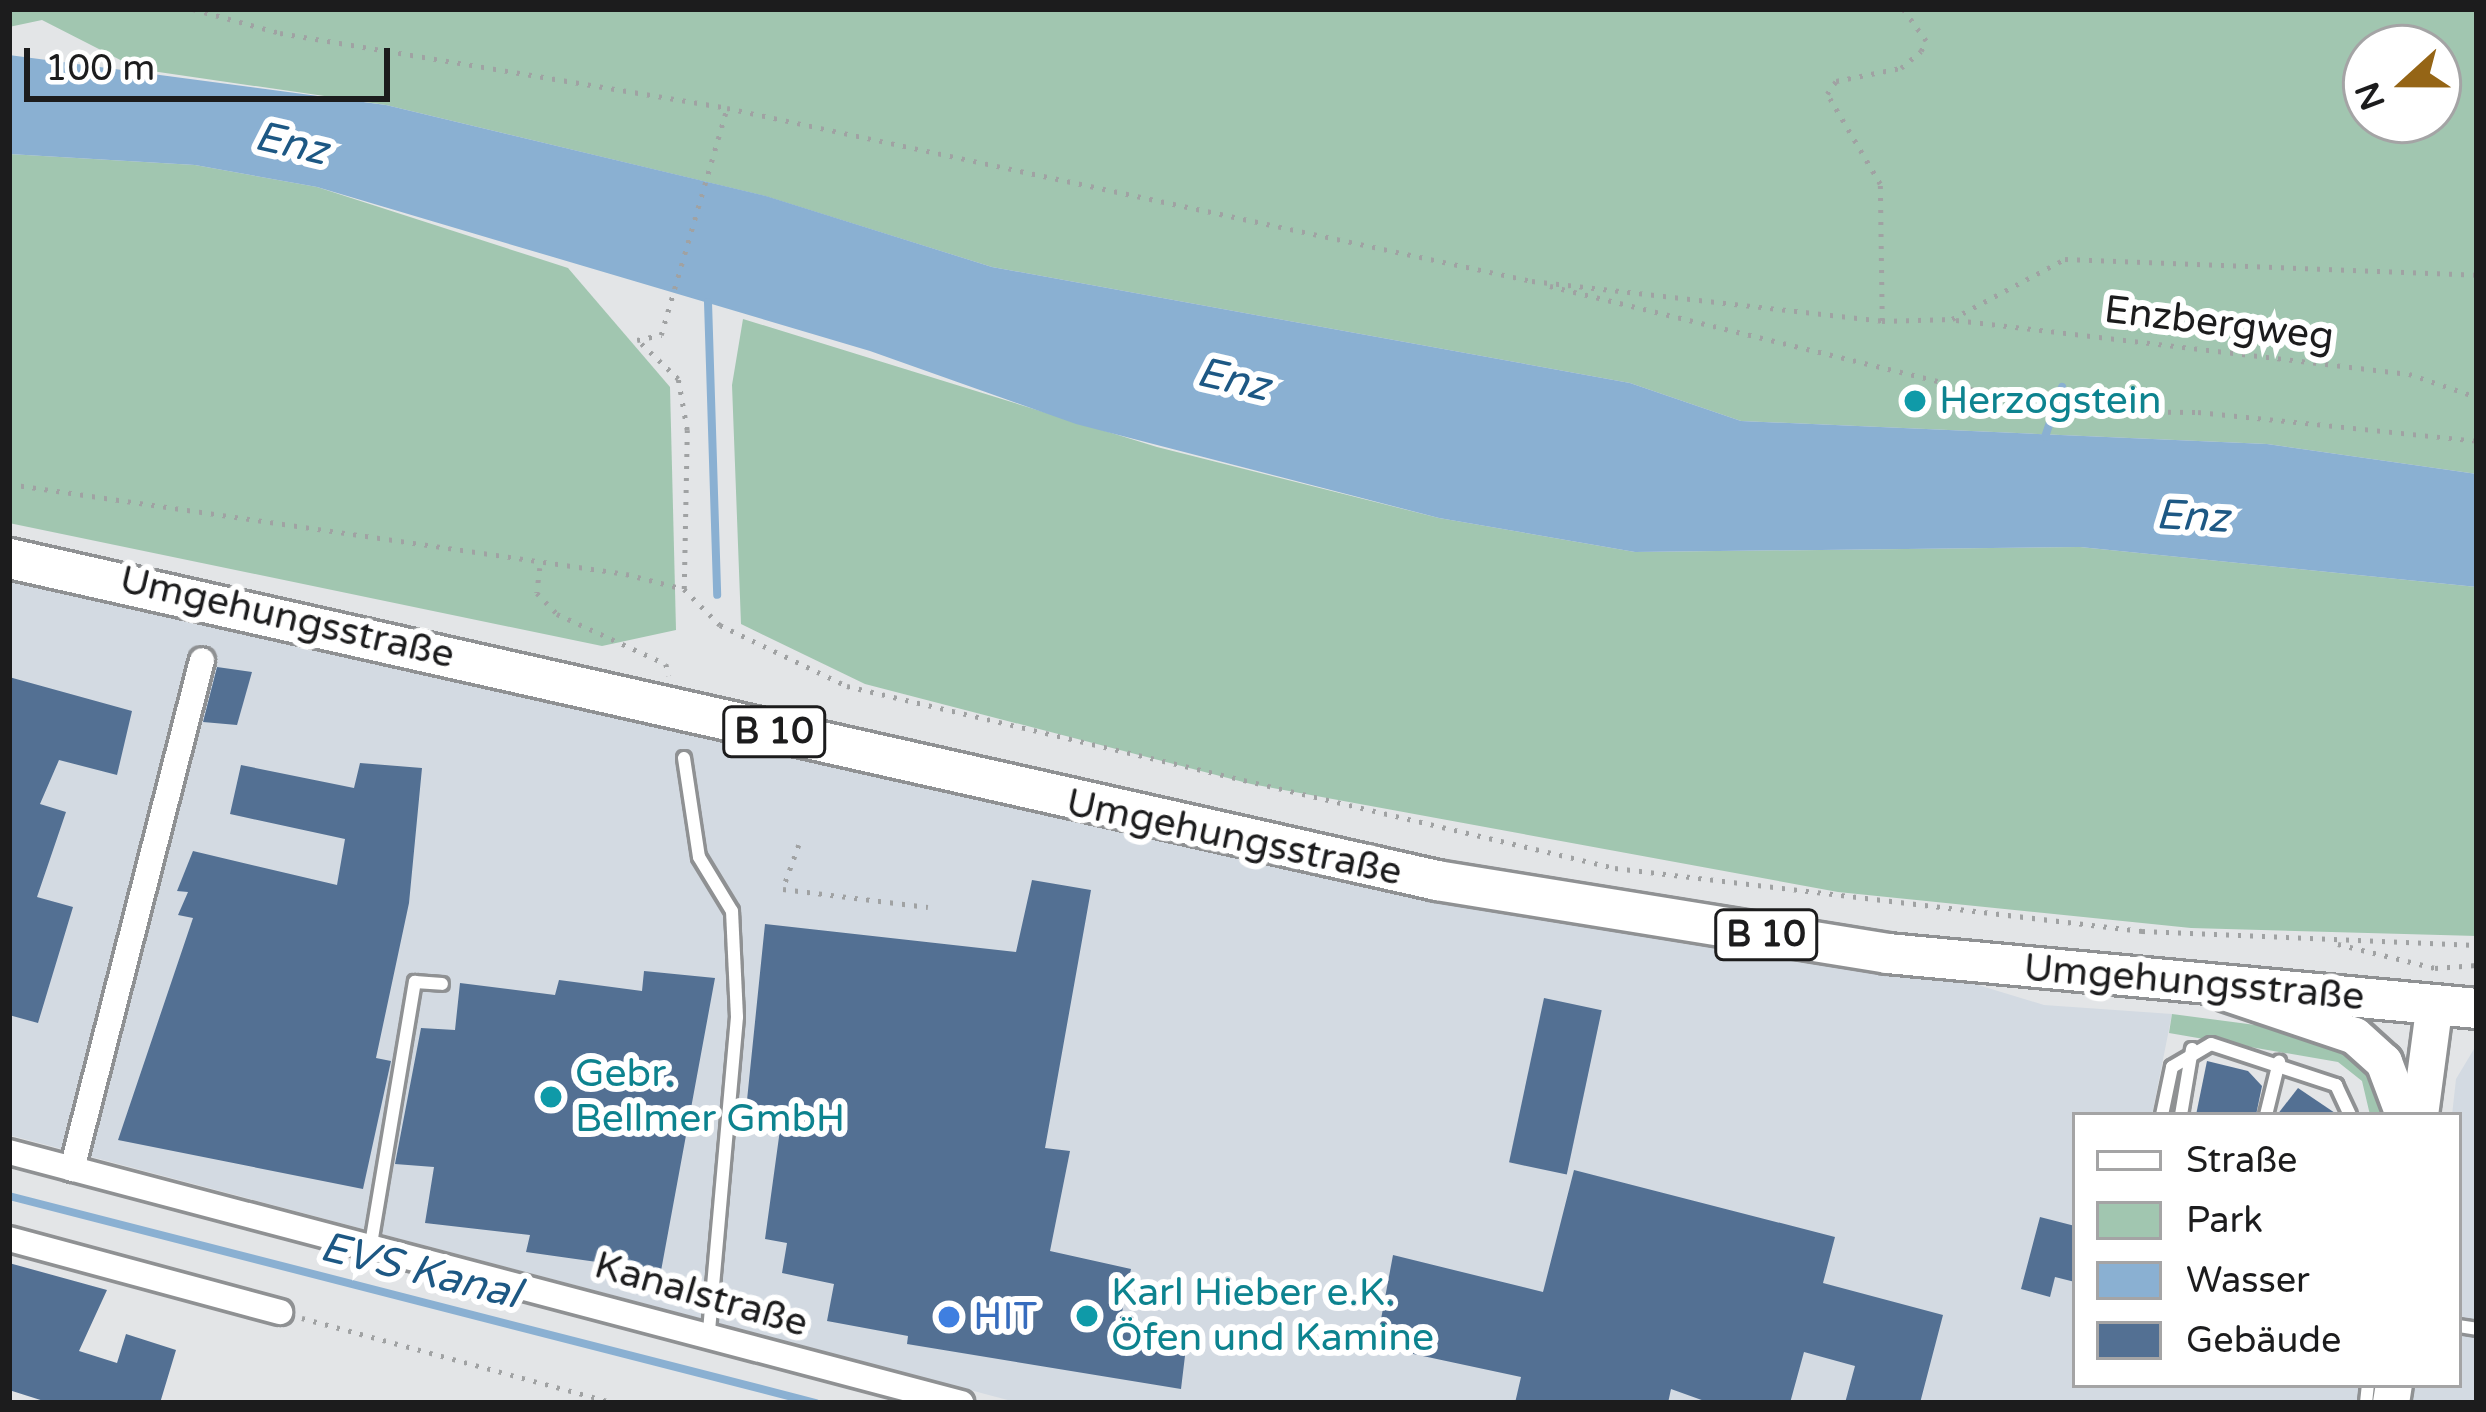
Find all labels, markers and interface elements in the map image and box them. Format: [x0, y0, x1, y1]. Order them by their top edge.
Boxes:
scale bar [30, 24, 396, 98]
north arrow [2342, 24, 2462, 144]
text: 100 m [45, 47, 155, 90]
text: N [2348, 77, 2394, 115]
water label: Enz [250, 111, 332, 177]
street label: Enzbergweg [2102, 287, 2336, 361]
water label: Enz [1192, 347, 1274, 413]
place label: Herzogstein [1939, 378, 2161, 424]
marker: Herzogstein [1902, 388, 1928, 414]
water label: Enz [2154, 490, 2230, 544]
street label: Umgehungsstraße [115, 557, 459, 679]
road number: B 10 [720, 702, 828, 762]
street label: Umgehungsstraße [1062, 780, 1406, 896]
road number: B 10 [1712, 905, 1820, 965]
street label: Umgehungsstraße [2022, 945, 2366, 1021]
place label: Gebr. Bellmer GmbH [575, 1052, 845, 1143]
marker: Gebr. Bellmer GmbH [538, 1084, 564, 1110]
legend [2072, 1112, 2462, 1388]
text: Straße [2186, 1139, 2297, 1182]
text: Park [2186, 1199, 2263, 1242]
water label: EVS Kanal [315, 1222, 525, 1320]
street label: Kanalstraße [589, 1242, 813, 1348]
text: Wasser [2186, 1259, 2310, 1302]
place label: Karl Hieber e.K. Öfen und Kamine [1111, 1271, 1434, 1362]
place label: HIT [973, 1294, 1037, 1340]
marker: Karl Hieber e.K. Öfen und Kamine [1074, 1303, 1100, 1329]
marker: HIT [936, 1304, 962, 1330]
text: Gebäude [2186, 1319, 2341, 1362]

